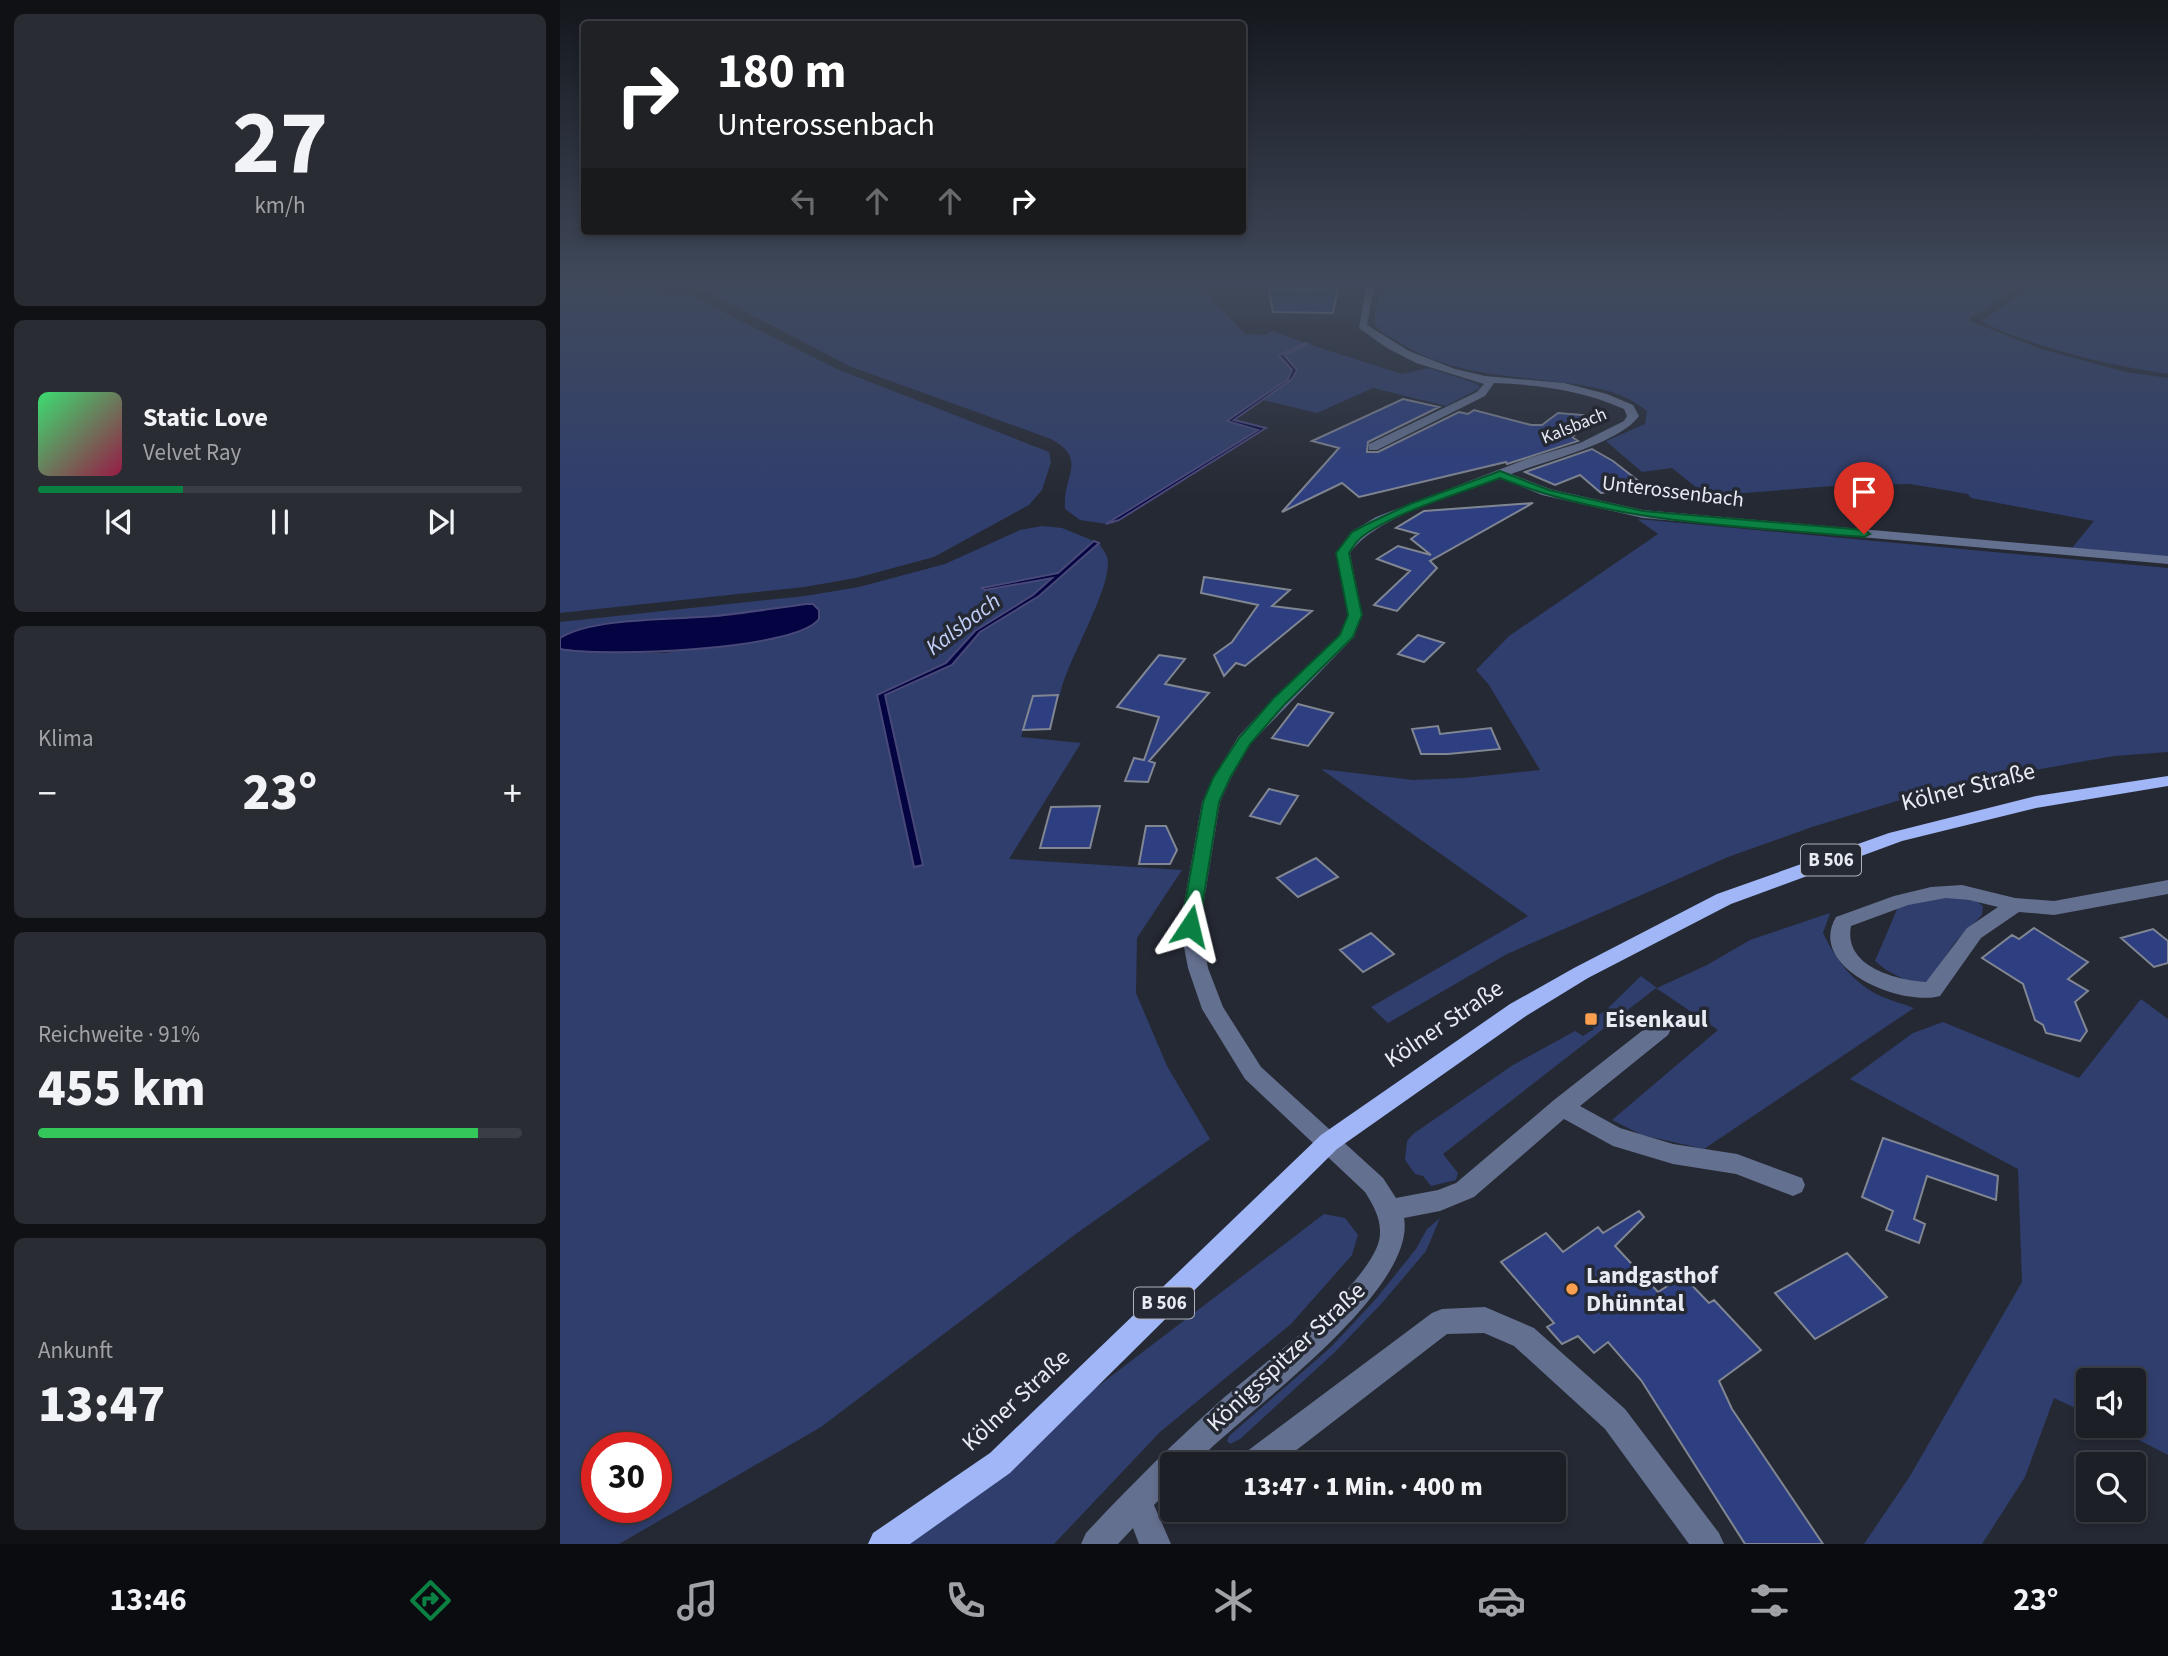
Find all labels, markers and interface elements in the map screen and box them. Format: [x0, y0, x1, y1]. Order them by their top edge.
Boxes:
text: 180 m [717, 37, 846, 107]
icon: right [602, 49, 693, 140]
text: 27 [232, 79, 328, 208]
text: Unterossenbach [717, 102, 935, 148]
icon: left [785, 182, 823, 220]
icon: ahead [858, 182, 896, 220]
icon: ahead [931, 182, 969, 220]
icon: right [1004, 182, 1042, 220]
text: km/h [254, 189, 306, 222]
text: Static Love [143, 399, 268, 436]
street label: Kalsbach [1538, 402, 1610, 450]
text: Velvet Ray [143, 436, 241, 469]
pin [1834, 462, 1894, 534]
street label: Unterossenbach [1600, 467, 1746, 515]
icon: arrive [1845, 473, 1883, 511]
icon: previous [100, 503, 138, 541]
icon: pause [261, 503, 299, 541]
icon: next [422, 503, 460, 541]
water label: Kalsbach [918, 585, 1008, 663]
text: Klima [38, 722, 94, 755]
street label: Kölner Straße [1897, 753, 2039, 821]
text: 23° [243, 756, 317, 830]
text: − [38, 767, 57, 821]
text: + [503, 767, 522, 821]
road number: B 506 [1801, 845, 1861, 876]
position arrow [1153, 889, 1227, 963]
street label: Kölner Straße [1377, 971, 1511, 1077]
place label: Eisenkaul [1605, 1002, 1708, 1037]
marker: Eisenkaul [1583, 1011, 1599, 1027]
text: Reichweite · 91% [38, 1018, 200, 1051]
text: 455 km [38, 1052, 206, 1126]
place label: Landgasthof Dhünntal [1586, 1258, 1719, 1321]
street label: Königsspitzer Straße [1199, 1274, 1373, 1440]
marker: Landgasthof Dhünntal [1564, 1281, 1580, 1297]
road number: B 506 [1134, 1288, 1194, 1318]
text: Ankunft [38, 1334, 113, 1367]
street label: Kölner Straße [954, 1341, 1078, 1459]
text: 13:47 [38, 1368, 165, 1442]
map controls [2076, 1368, 2146, 1522]
button: sound [2076, 1368, 2146, 1438]
speed limit sign: 30 [581, 1432, 672, 1523]
button: search [2076, 1452, 2146, 1522]
text: 13:47 · 1 Min. · 400 m [1243, 1468, 1483, 1505]
icon: directions [406, 1576, 455, 1625]
icon: music [673, 1576, 722, 1625]
icon: phone [941, 1576, 990, 1625]
icon: climate [1209, 1576, 1258, 1625]
icon: car [1477, 1576, 1526, 1625]
icon: filters [1745, 1576, 1794, 1625]
text: 13:46 [109, 1577, 187, 1623]
text: 23° [2013, 1577, 2058, 1623]

